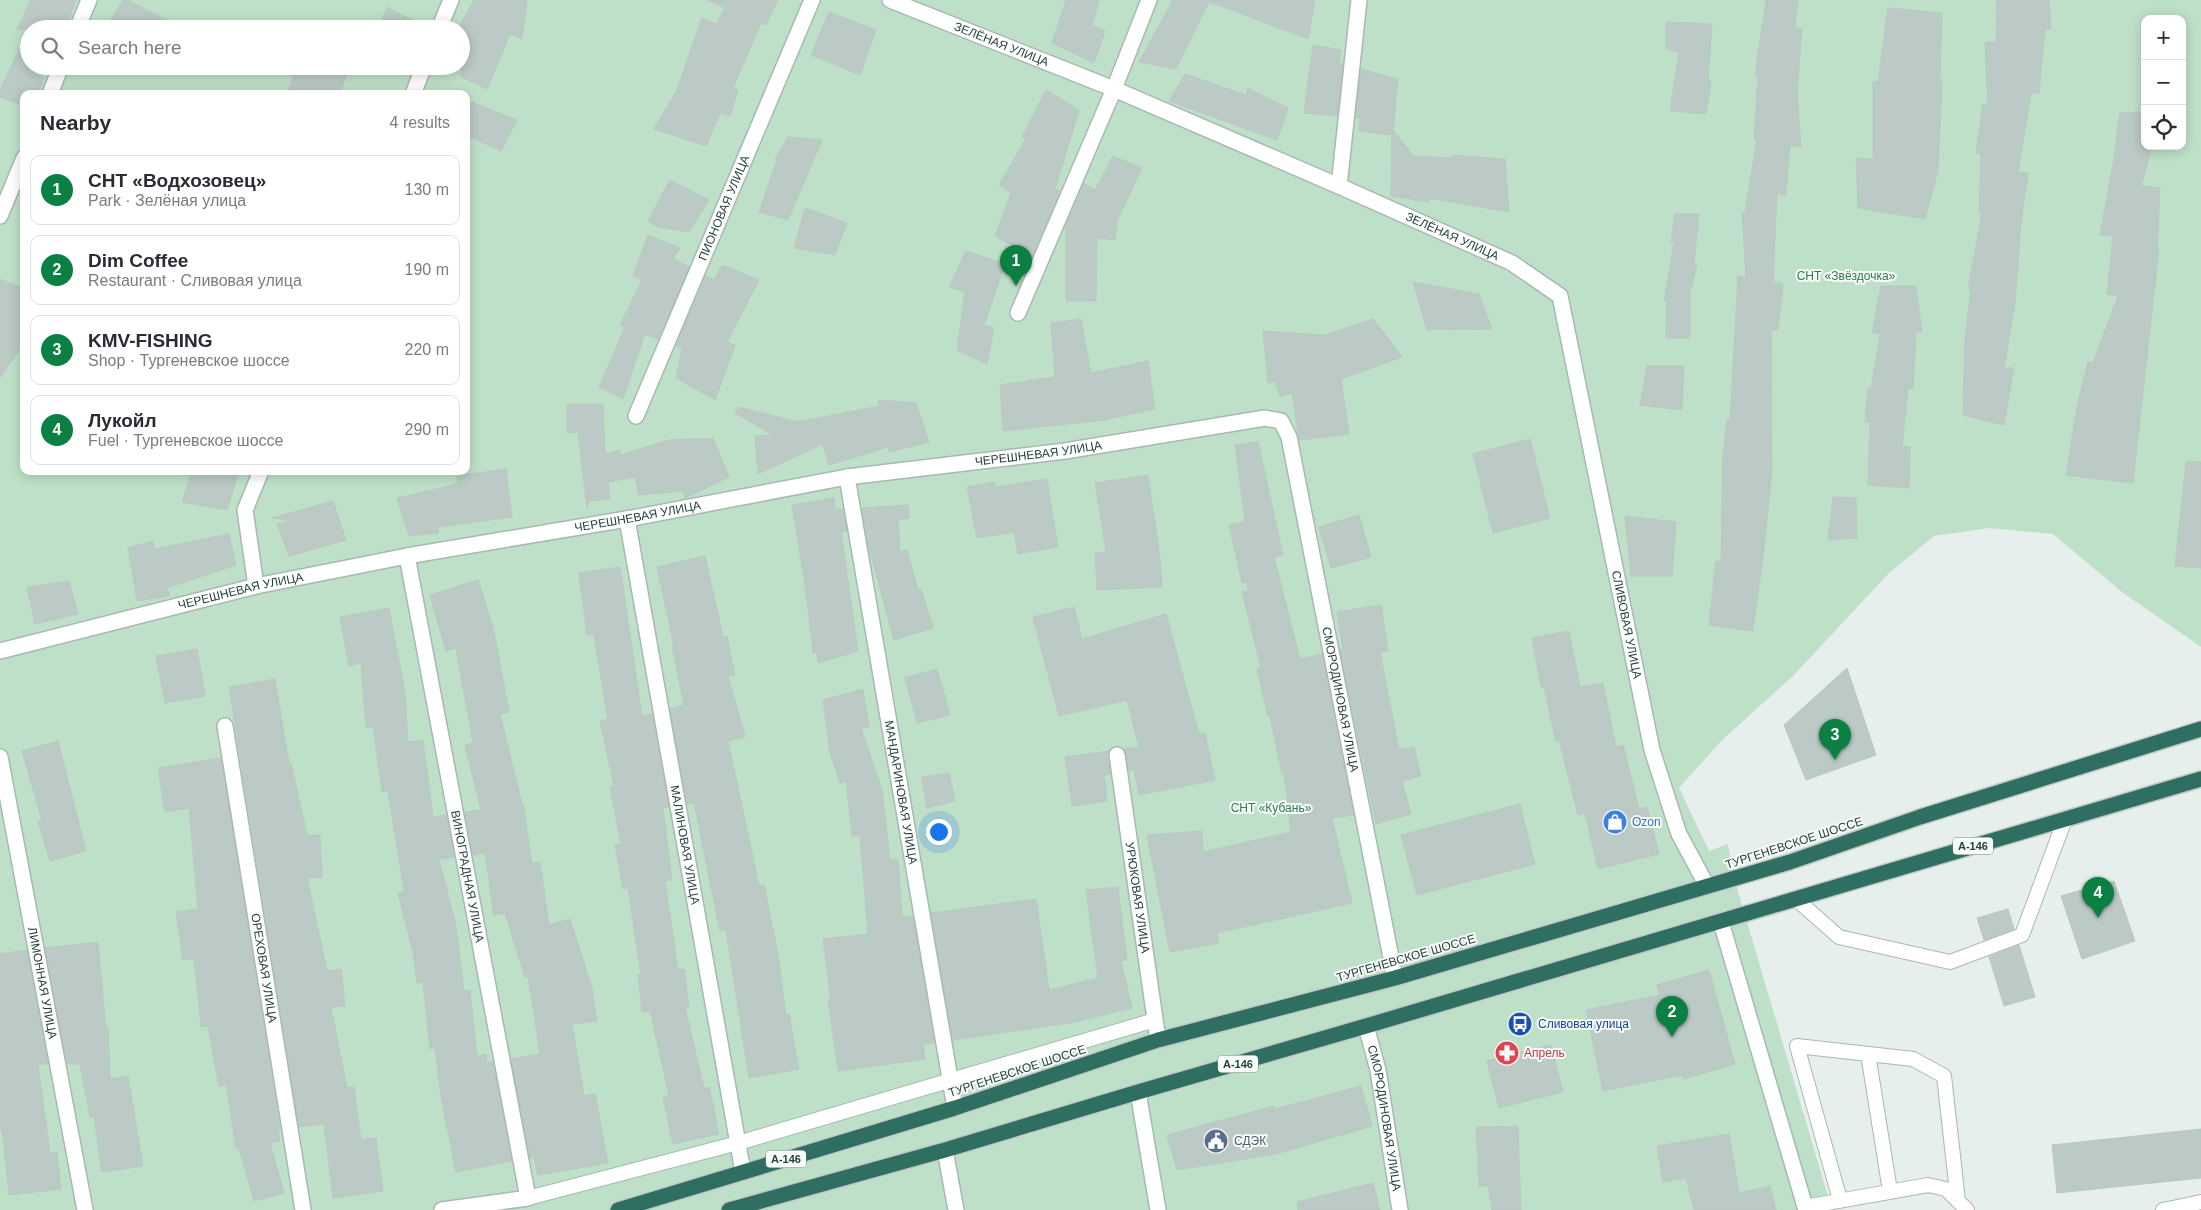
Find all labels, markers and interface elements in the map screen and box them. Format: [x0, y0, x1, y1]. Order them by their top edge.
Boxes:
map controls [2141, 15, 2186, 150]
button: + [2141, 15, 2186, 60]
street label: ЗЕЛЁНАЯ УЛИЦА [952, 19, 1051, 69]
search box [20, 20, 470, 75]
icon: search [38, 34, 66, 62]
text: Search here [78, 37, 182, 58]
button: − [2141, 60, 2186, 105]
button: locate [2141, 105, 2186, 150]
text: Nearby [40, 111, 111, 134]
text: 4 results [390, 114, 450, 131]
street label: ПИОНОВАЯ УЛИЦА [696, 153, 752, 263]
text: СНТ «Водхозовец» [88, 170, 266, 191]
text: 1 [53, 181, 61, 198]
text: 130 m [405, 181, 449, 198]
text: Park · Зелёная улица [88, 192, 246, 209]
street label: ЗЕЛЁНАЯ УЛИЦА [1403, 210, 1501, 263]
pin: 1 [1000, 245, 1032, 286]
text: Dim Coffee [88, 250, 188, 271]
text: 2 [53, 261, 61, 278]
text: 190 m [405, 261, 449, 278]
park label: СНТ «Звёздочка» [1797, 269, 1896, 283]
text: Restaurant · Сливовая улица [88, 272, 302, 289]
text: KMV-FISHING [88, 330, 213, 351]
text: 3 [53, 341, 61, 358]
text: 220 m [405, 341, 449, 358]
text: Shop · Тургеневское шоссе [88, 352, 290, 369]
text: Лукойл [88, 410, 157, 431]
text: 4 [53, 421, 61, 438]
text: 290 m [405, 421, 449, 438]
text: Fuel · Тургеневское шоссе [88, 432, 283, 449]
street label: ЧЕРЕШНЕВАЯ УЛИЦА [974, 438, 1103, 469]
street label: ЧЕРЕШНЕВАЯ УЛИЦА [573, 498, 702, 535]
street label: СЛИВОВАЯ УЛИЦА [1609, 569, 1644, 680]
street label: ЧЕРЕШНЕВАЯ УЛИЦА [177, 570, 304, 613]
street label: СМОРОДИНОВАЯ УЛИЦА [1319, 626, 1361, 773]
street label: МАНДАРИНОВАЯ УЛИЦА [882, 719, 920, 865]
pin: 3 [1819, 719, 1851, 760]
street label: МАЛИНОВАЯ УЛИЦА [667, 784, 702, 906]
park label: СНТ «Кубань» [1231, 801, 1312, 815]
street label: ВИНОГРАДНАЯ УЛИЦА [448, 809, 487, 944]
shop icon: Ozon [1602, 809, 1628, 835]
street label: ТУРГЕНЕВСКОЕ ШОССЕ [1724, 814, 1864, 872]
place label: Ozon [1632, 815, 1661, 829]
your location [926, 819, 952, 845]
road number: А-146 [1953, 838, 1993, 854]
street label: УРЮКОВАЯ УЛИЦА [1123, 841, 1152, 954]
pin: 4 [2082, 877, 2114, 918]
street label: ОРЕХОВАЯ УЛИЦА [248, 912, 280, 1024]
street label: ЛИМОННАЯ УЛИЦА [25, 926, 60, 1040]
street label: ТУРГЕНЕВСКОЕ ШОССЕ [1335, 931, 1477, 985]
pin: 2 [1656, 996, 1688, 1037]
bus stop icon: Сливовая улица [1507, 1011, 1533, 1037]
place label: Сливовая улица [1538, 1017, 1629, 1031]
pharmacy icon: Апрель [1494, 1040, 1520, 1066]
street label: ТУРГЕНЕВСКОЕ ШОССЕ [947, 1042, 1087, 1100]
street label: СМОРОДИНОВАЯ УЛИЦА [1365, 1044, 1404, 1192]
place label: Апрель [1524, 1046, 1565, 1060]
road number: А-146 [1218, 1056, 1258, 1072]
public building icon: СДЭК [1203, 1128, 1229, 1154]
place label: СДЭК [1234, 1134, 1266, 1148]
road number: А-146 [766, 1150, 806, 1168]

